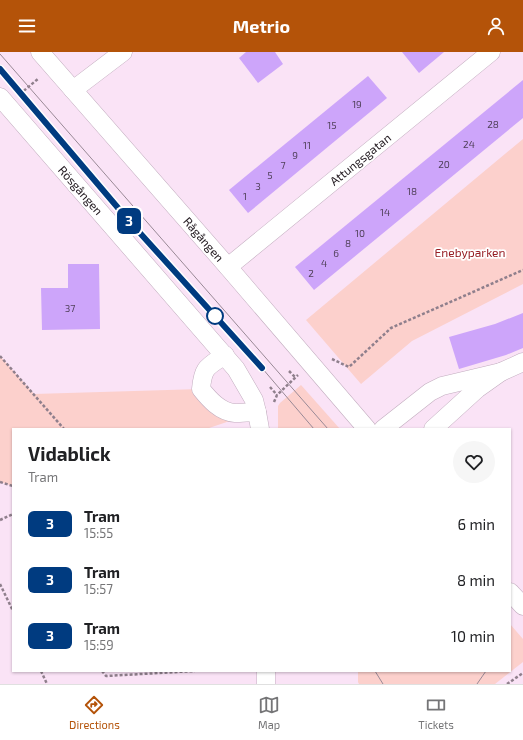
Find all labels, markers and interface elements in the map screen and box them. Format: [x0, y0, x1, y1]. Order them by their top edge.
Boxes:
icon: menu [16, 15, 38, 37]
text: Metrio [233, 15, 290, 37]
icon: person [485, 15, 507, 37]
house number: 19 [352, 98, 362, 110]
house number: 28 [487, 118, 499, 130]
house number: 15 [327, 119, 337, 131]
street label: Attungsgatan [327, 130, 393, 188]
house number: 24 [463, 138, 475, 150]
house number: 11 [303, 139, 311, 151]
house number: 9 [292, 149, 298, 161]
house number: 20 [438, 158, 450, 170]
house number: 7 [280, 159, 286, 171]
street label: Rösgången [56, 163, 106, 217]
house number: 5 [267, 169, 273, 181]
house number: 3 [255, 180, 261, 192]
house number: 18 [407, 185, 417, 197]
house number: 1 [243, 190, 247, 202]
house number: 14 [380, 206, 390, 218]
line badge: 3 [116, 208, 142, 234]
text: 3 [125, 212, 133, 229]
street label: Rågången [181, 214, 227, 264]
house number: 10 [355, 227, 365, 239]
house number: 8 [345, 237, 351, 249]
park label: Enebyparken [435, 245, 506, 259]
house number: 6 [333, 247, 339, 259]
house number: 4 [321, 257, 327, 269]
house number: 2 [308, 267, 314, 279]
house number: 37 [65, 302, 75, 314]
unlabelled marker [206, 307, 224, 325]
button: heart [453, 441, 495, 483]
text: Vidablick [28, 442, 111, 465]
text: Tram [28, 469, 58, 485]
text: Tram [84, 507, 120, 525]
text: 3 [46, 515, 54, 532]
text: 6 min [457, 515, 495, 533]
text: 15:55 [84, 525, 113, 541]
text: Tram [84, 563, 120, 581]
text: 3 [46, 571, 54, 588]
text: 8 min [457, 571, 495, 589]
text: 15:57 [84, 581, 113, 597]
text: Tram [84, 619, 120, 637]
text: 3 [46, 627, 54, 644]
text: 10 min [451, 627, 495, 645]
text: 15:59 [84, 637, 114, 653]
tab: Directions [69, 694, 120, 731]
tab: Map [258, 694, 280, 731]
tab: Tickets [418, 694, 454, 731]

